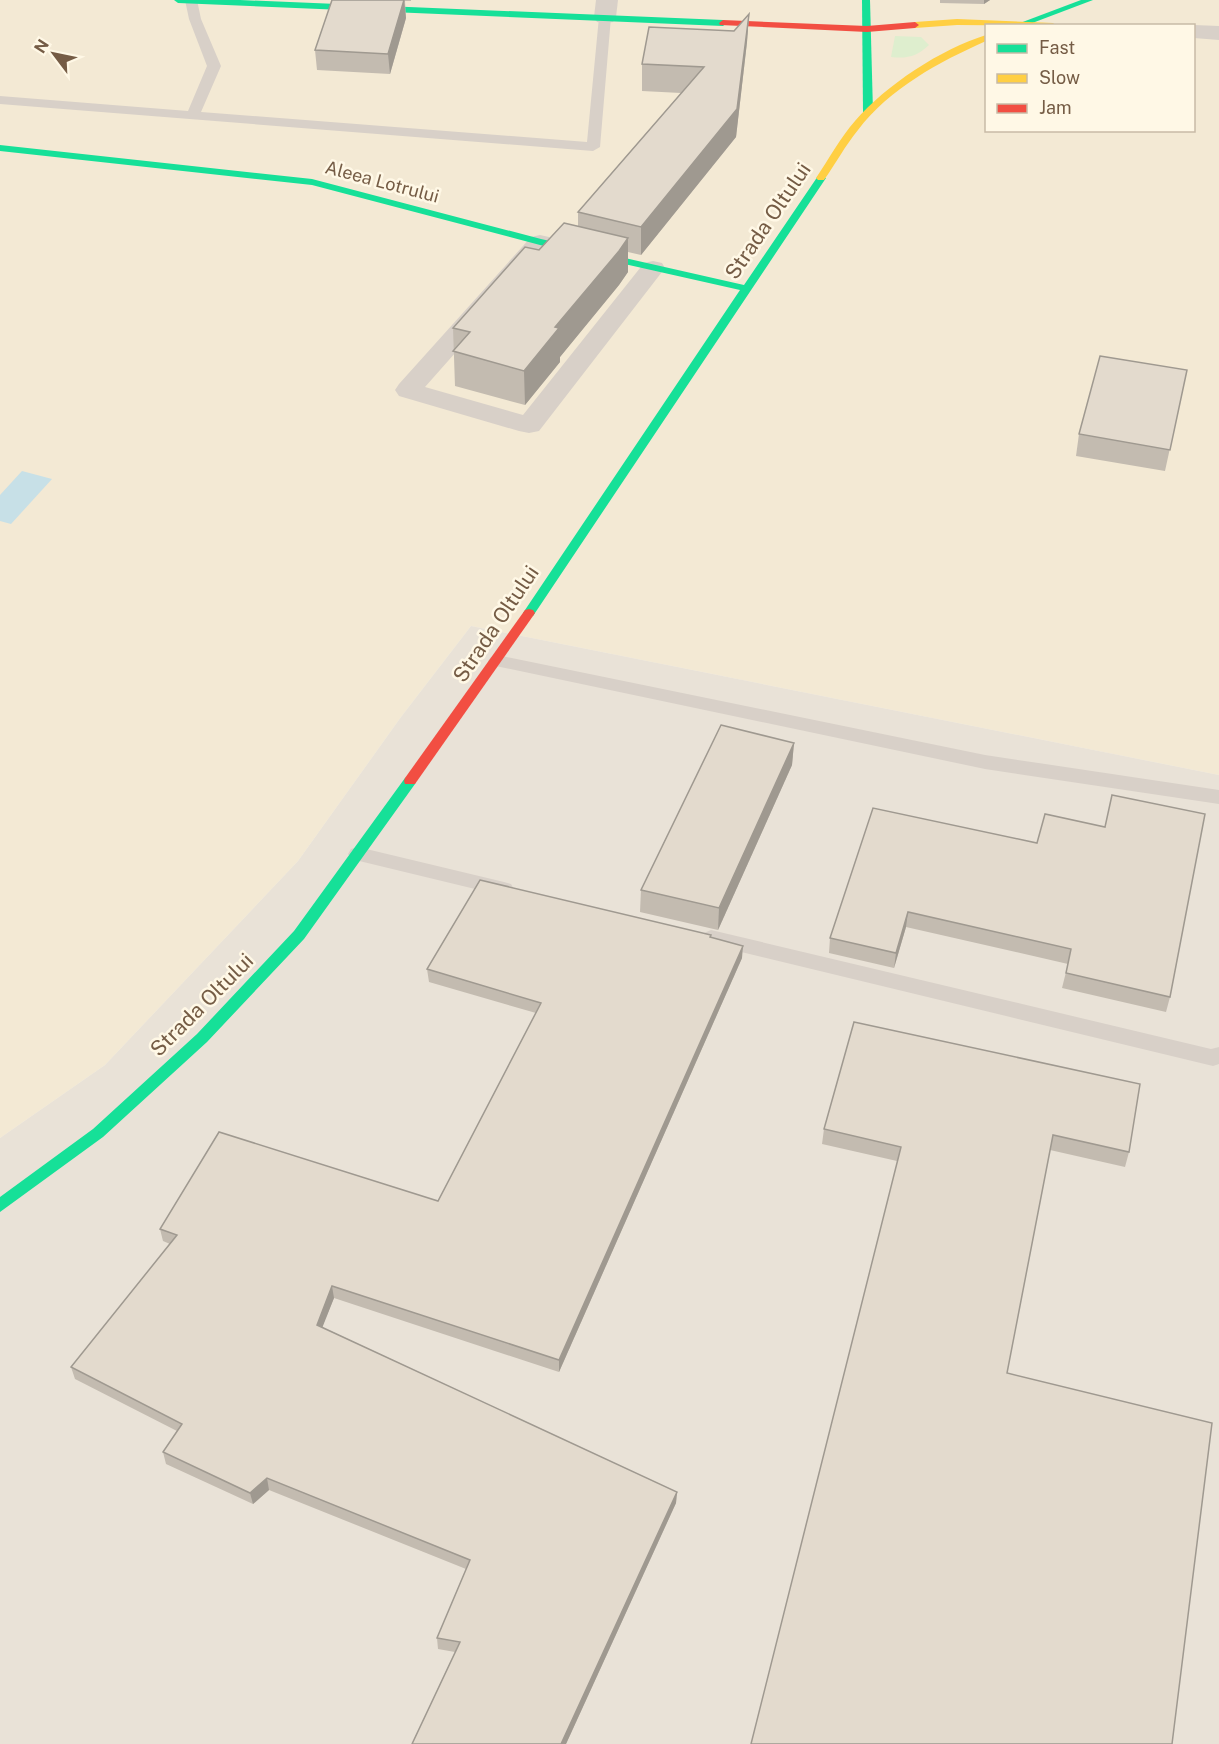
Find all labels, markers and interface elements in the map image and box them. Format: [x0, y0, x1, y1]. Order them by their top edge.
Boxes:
north arrow [24, 24, 84, 84]
legend [985, 24, 1195, 132]
text: N [30, 36, 53, 57]
text: Fast [1039, 37, 1075, 58]
text: Slow [1039, 67, 1080, 88]
text: Jam [1039, 97, 1072, 118]
street label: Aleea Lotrului [323, 156, 441, 207]
street label: Strada Oltului [719, 158, 816, 284]
street label: Strada Oltului [447, 561, 544, 687]
street label: Strada Oltului [145, 948, 258, 1061]

